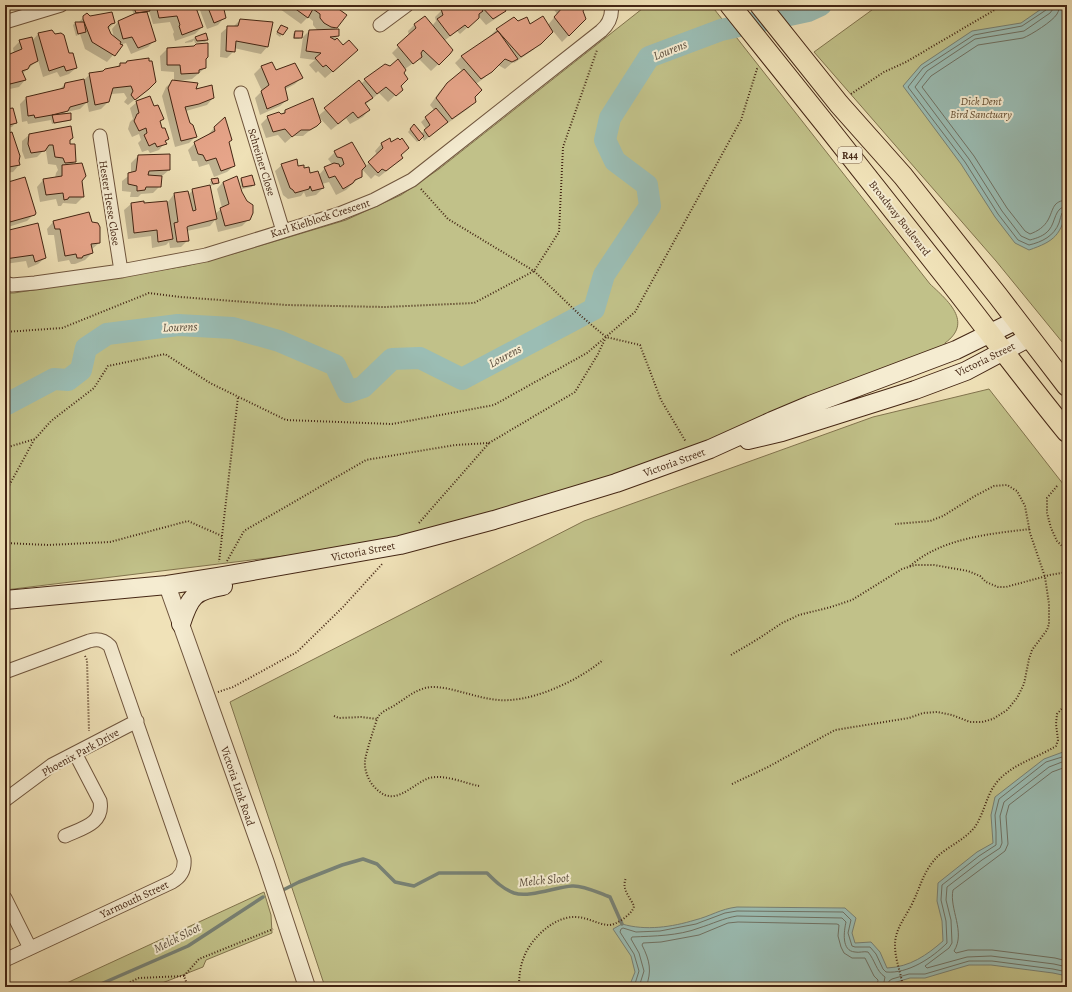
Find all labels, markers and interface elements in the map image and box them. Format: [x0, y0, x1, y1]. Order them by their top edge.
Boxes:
water label: Lourens [651, 36, 689, 64]
park label: Dick Dent Bird Sanctuary [950, 94, 1012, 122]
street label: Schreiner Close [244, 126, 279, 198]
road number: R44 [838, 147, 862, 163]
street label: Hester Heese Close [95, 159, 124, 247]
street label: Broadway Boulevard [865, 177, 934, 259]
street label: Karl Kielblock Crescent [268, 195, 372, 242]
water label: Lourens [162, 318, 198, 336]
street label: Victoria Street [952, 338, 1018, 381]
water label: Lourens [486, 341, 524, 371]
street label: Victoria Street [640, 444, 708, 481]
street label: Victoria Street [329, 538, 397, 565]
street label: Phoenix Park Drive [39, 725, 122, 780]
street label: Victoria Link Road [217, 744, 258, 828]
water label: Melck Sloot [518, 869, 570, 891]
street label: Yarmouth Street [97, 877, 171, 922]
water label: Melck Sloot [151, 919, 204, 957]

